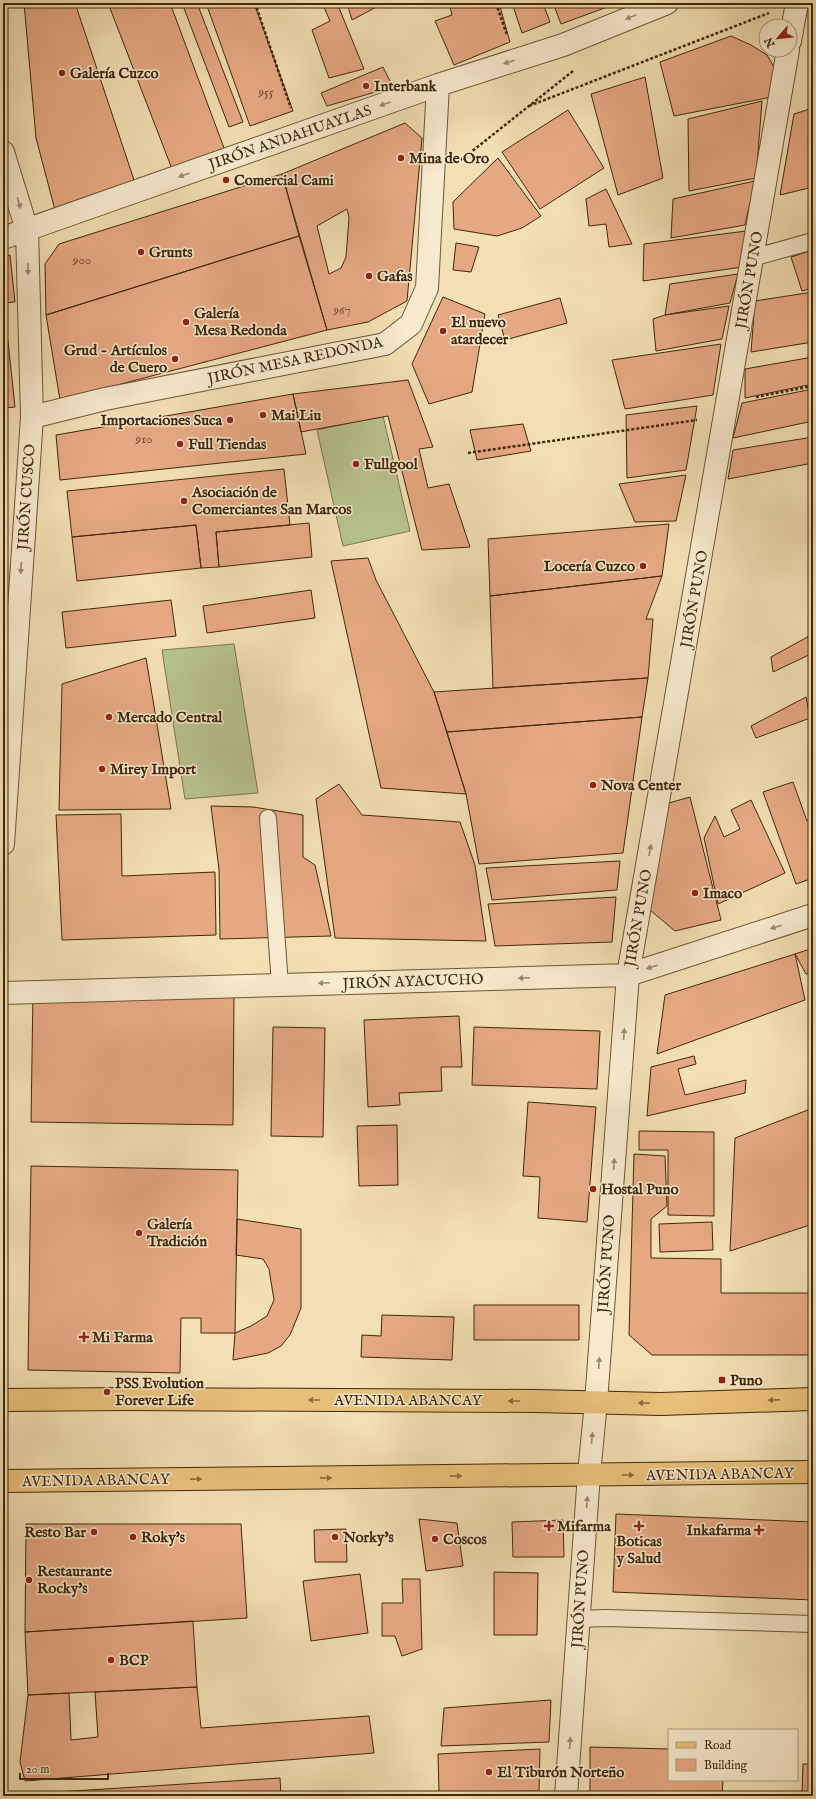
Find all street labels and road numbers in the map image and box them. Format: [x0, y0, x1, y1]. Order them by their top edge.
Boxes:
street label: JIRÓN ANDAHUAYLAS [204, 101, 374, 175]
street label: JIRÓN PUNO [731, 230, 767, 332]
street label: JIRÓN MESA REDONDA [204, 332, 385, 389]
street label: JIRÓN CUSCO [13, 443, 40, 553]
street label: JIRÓN PUNO [676, 549, 712, 651]
street label: JIRÓN PUNO [620, 868, 656, 970]
street label: JIRÓN AYACUCHO [340, 970, 484, 994]
street label: JIRÓN PUNO [593, 1214, 619, 1316]
street label: AVENIDA ABANCAY [333, 1391, 483, 1410]
street label: AVENIDA ABANCAY [645, 1464, 795, 1485]
street label: AVENIDA ABANCAY [21, 1470, 171, 1491]
street label: JIRÓN PUNO [567, 1549, 593, 1651]

